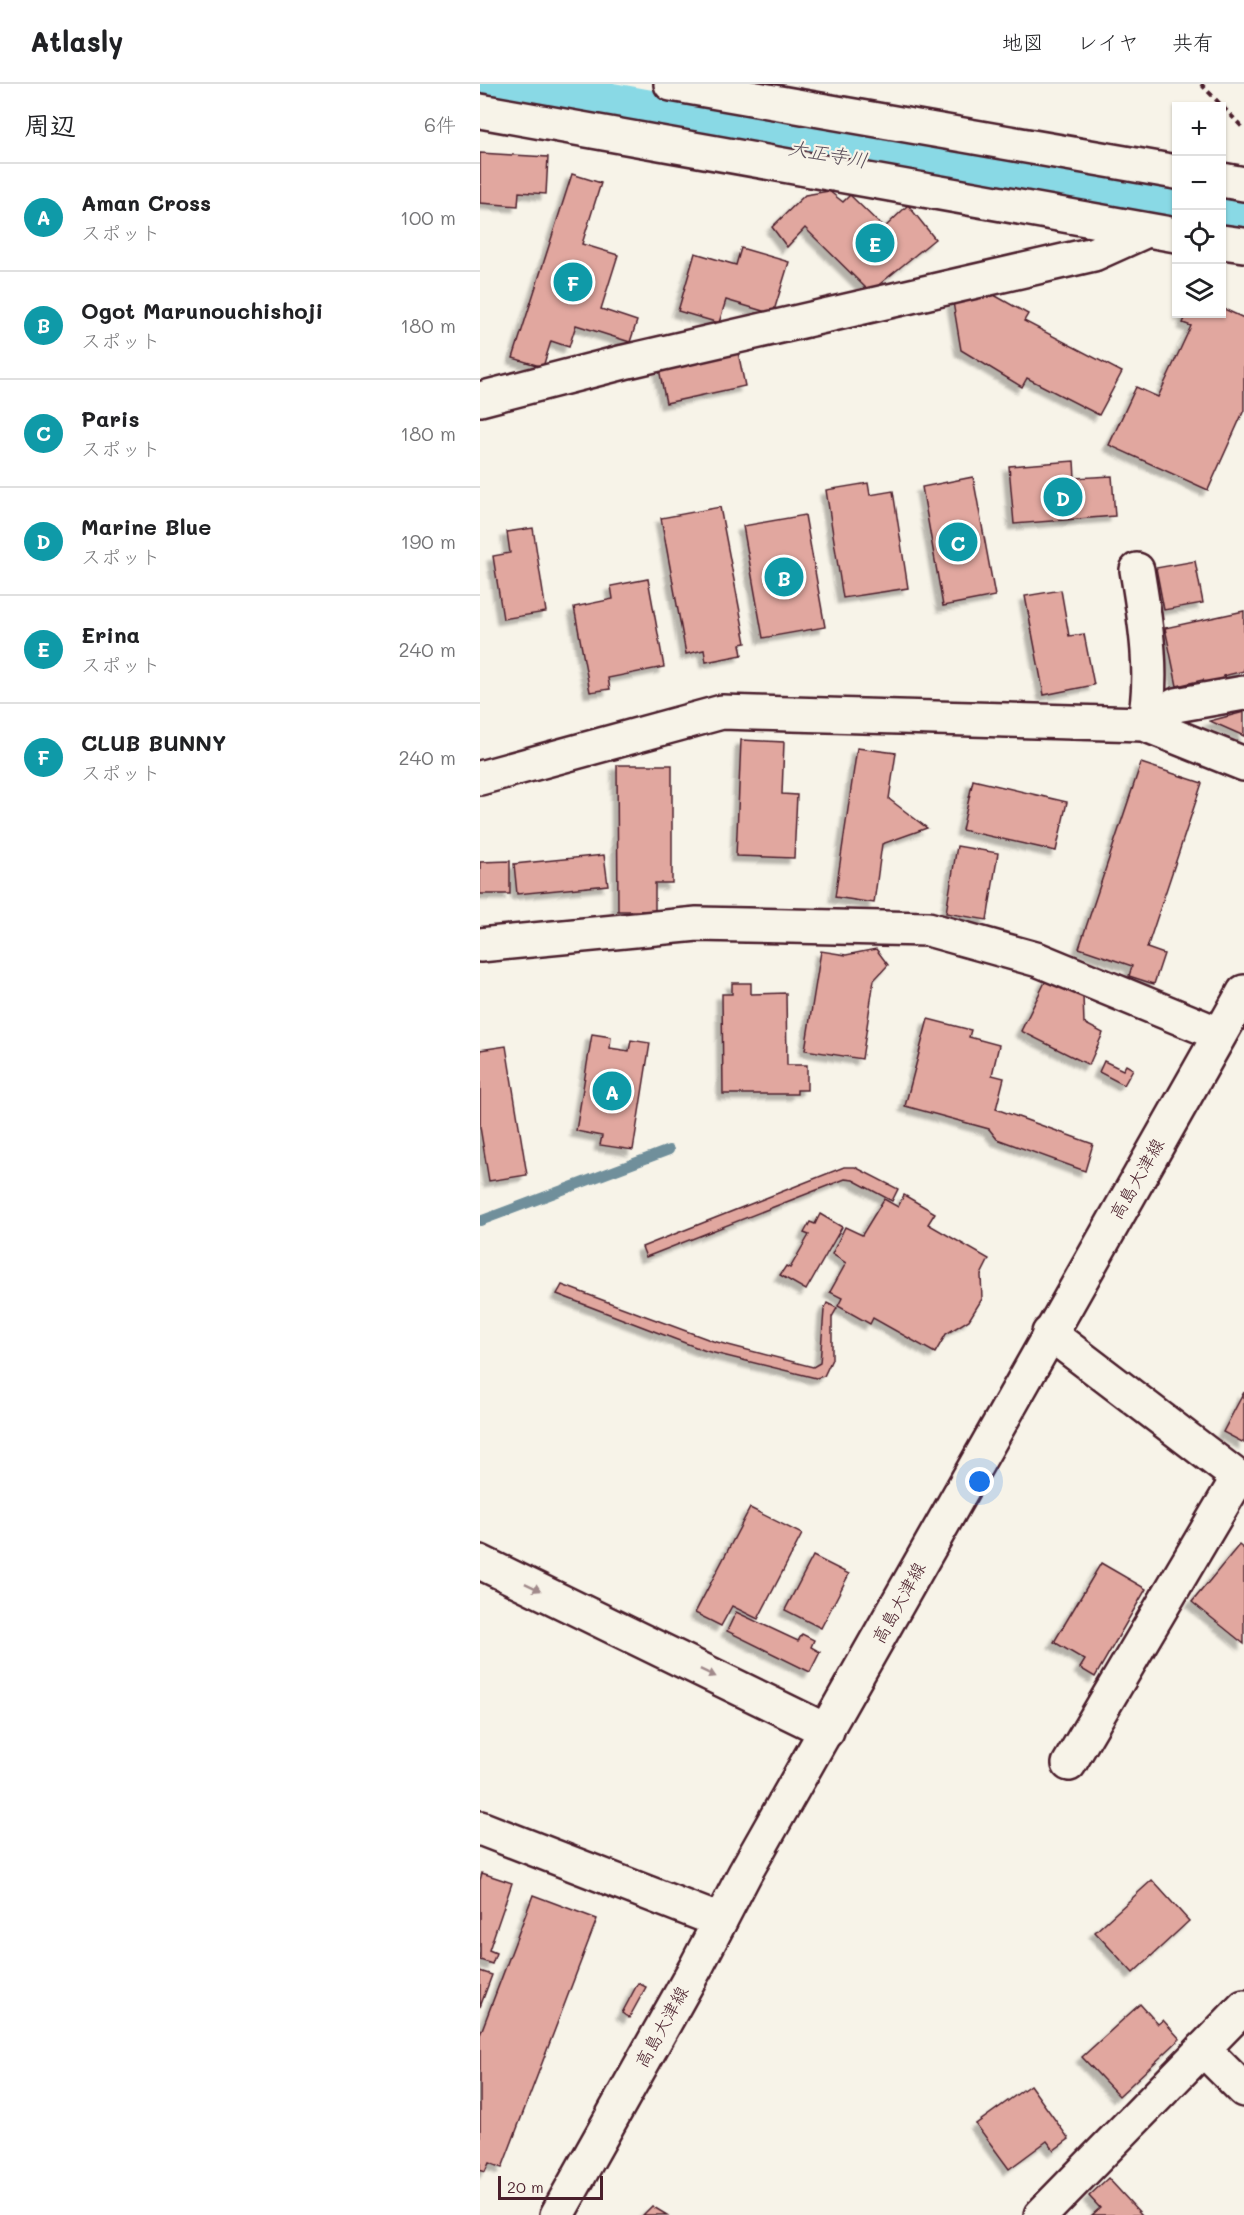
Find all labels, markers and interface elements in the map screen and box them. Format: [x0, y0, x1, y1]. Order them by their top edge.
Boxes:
text: Atlasly [30, 23, 124, 59]
text: 地図 [1002, 28, 1044, 55]
text: レイヤ [1077, 28, 1139, 55]
text: 共有 [1172, 28, 1214, 55]
map controls [1172, 102, 1226, 318]
button: + [1172, 102, 1226, 156]
text: 周辺 [24, 108, 76, 142]
text: 6件 [424, 111, 456, 137]
water label: 大正寺川 [787, 133, 870, 173]
button: − [1172, 156, 1226, 210]
text: Aman Cross [81, 188, 211, 217]
text: A [37, 204, 50, 230]
text: 100 m [400, 204, 456, 230]
button: locate [1172, 210, 1226, 264]
text: スポット [81, 219, 161, 245]
pin: E [856, 220, 894, 266]
pin: F [554, 260, 592, 304]
button: layers [1172, 264, 1226, 318]
text: Ogot Marunouchishoji [81, 296, 323, 325]
text: B [37, 312, 50, 338]
text: 180 m [400, 312, 456, 338]
text: スポット [81, 327, 161, 353]
text: Paris [81, 404, 140, 433]
text: C [36, 420, 51, 446]
text: 180 m [400, 420, 456, 446]
text: スポット [81, 435, 161, 461]
pin: D [1044, 474, 1082, 520]
text: Marine Blue [81, 512, 211, 541]
pin: C [938, 520, 978, 564]
text: D [36, 528, 51, 554]
text: 190 m [401, 528, 456, 554]
text: スポット [81, 543, 161, 569]
pin: B [764, 554, 804, 600]
text: Erina [81, 620, 140, 649]
text: E [37, 636, 50, 662]
text: 240 m [398, 636, 456, 662]
text: スポット [81, 651, 161, 677]
text: CLUB BUNNY [81, 728, 226, 757]
text: F [37, 744, 50, 770]
text: 240 m [398, 744, 456, 770]
text: スポット [81, 759, 161, 785]
pin: A [592, 1068, 632, 1114]
street label: 高島大津線 [1103, 1134, 1169, 1223]
your location [965, 1467, 994, 1496]
street label: 高島大津線 [866, 1557, 930, 1648]
one-way arrow [524, 1583, 541, 1592]
one-way arrow [699, 1668, 716, 1678]
street label: 高島大津線 [629, 1981, 693, 2072]
scale bar [498, 2173, 603, 2200]
text: 20 m [507, 2176, 544, 2197]

